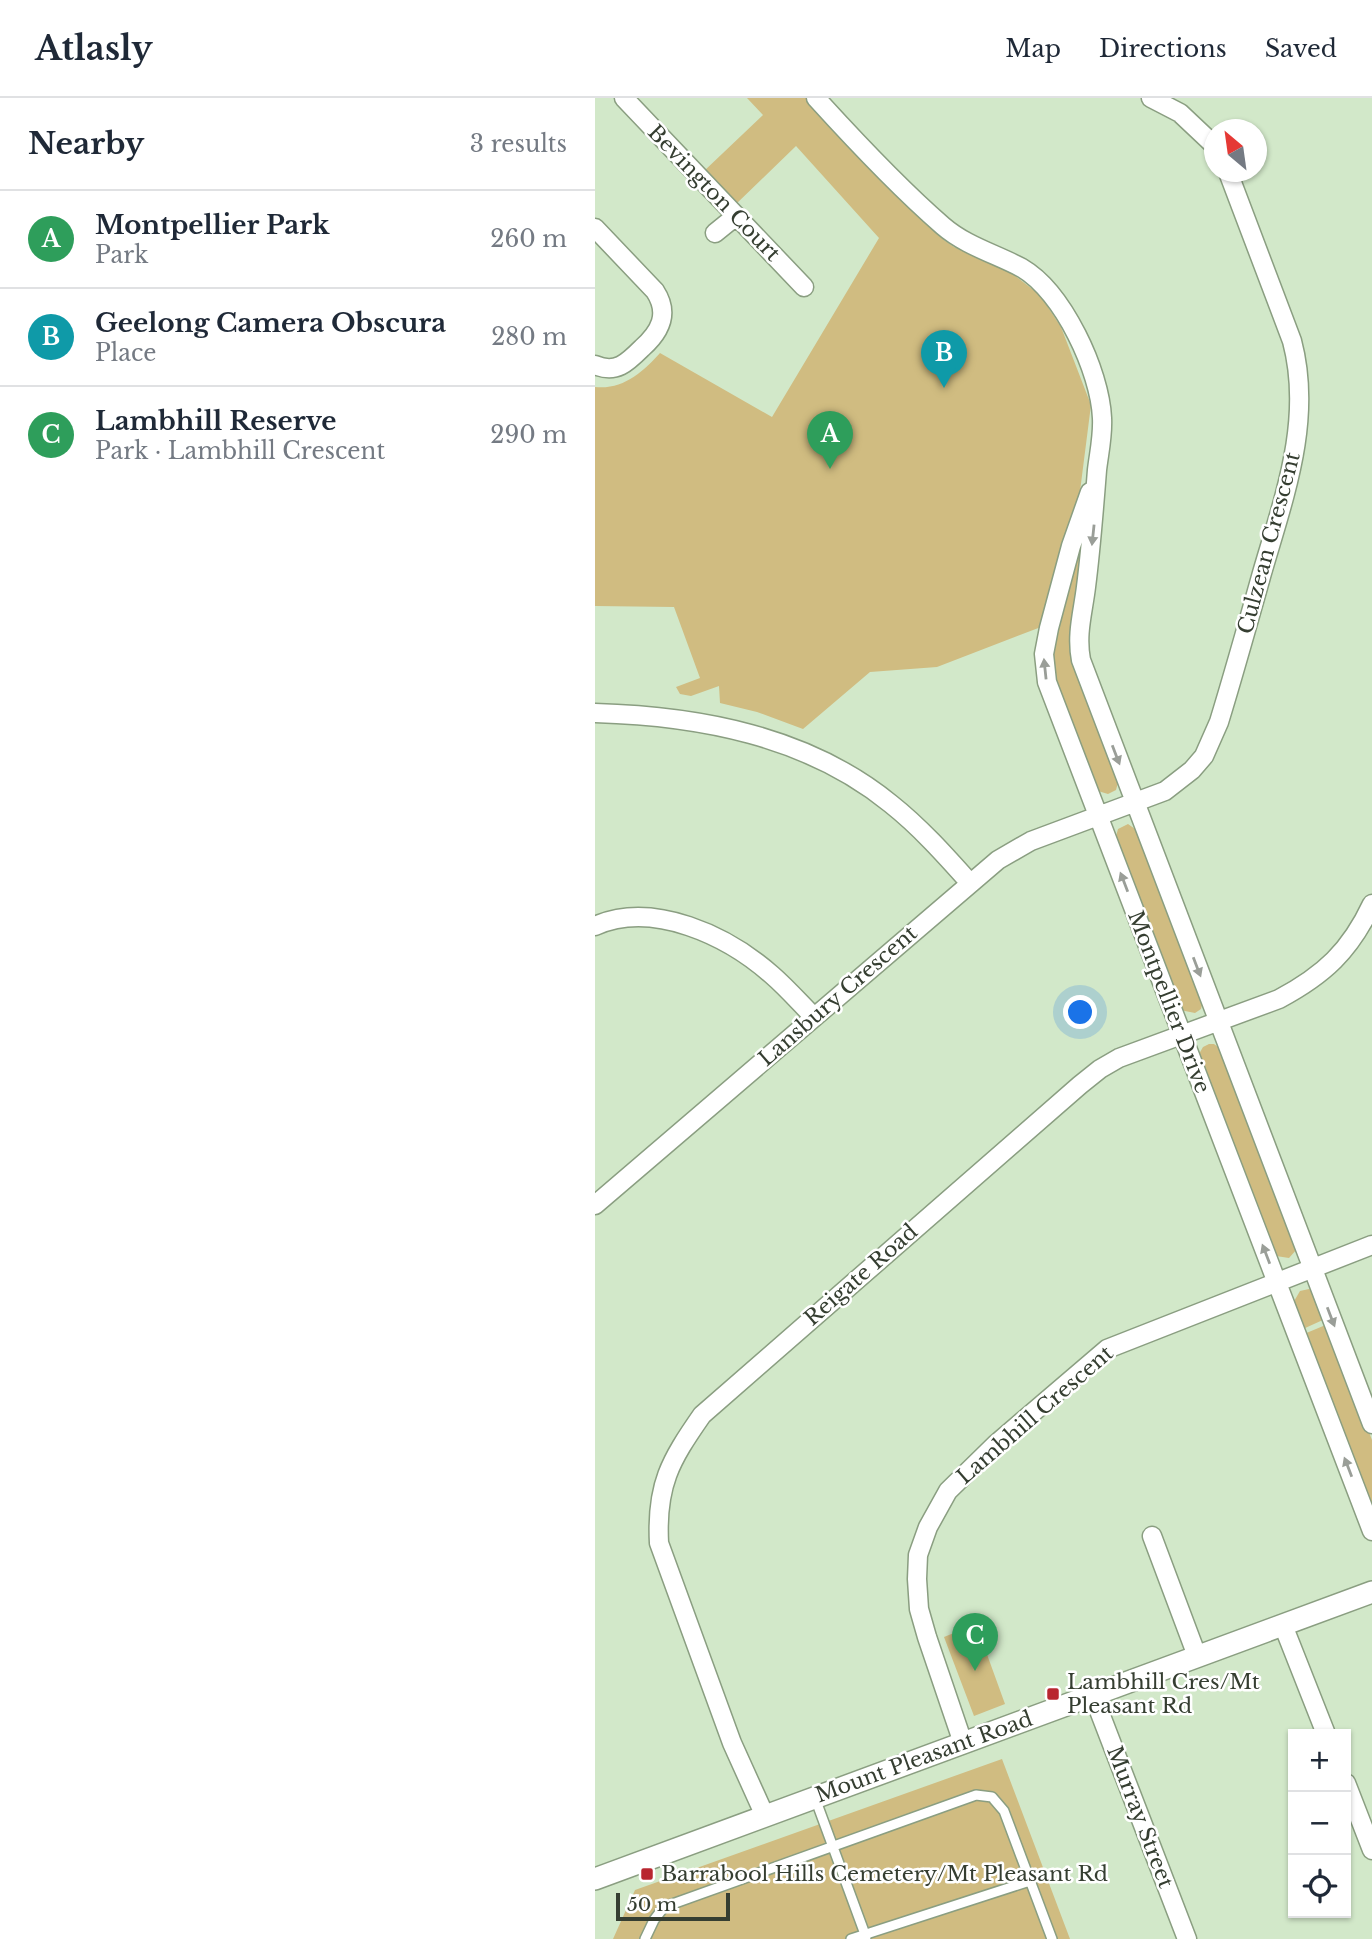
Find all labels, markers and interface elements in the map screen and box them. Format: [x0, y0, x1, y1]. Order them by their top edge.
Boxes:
text: Atlasly [35, 28, 153, 69]
text: Map [1005, 34, 1061, 63]
text: Directions [1099, 34, 1227, 63]
text: Saved [1265, 34, 1337, 63]
street label: Bevington Court [642, 119, 786, 267]
north arrow [1204, 119, 1267, 182]
text: Nearby [28, 125, 144, 162]
text: 3 results [470, 130, 567, 158]
text: Montpellier Park [95, 209, 329, 241]
text: A [42, 225, 60, 253]
text: 260 m [490, 225, 567, 253]
text: Park [95, 241, 148, 269]
text: Geelong Camera Obscura [95, 307, 446, 339]
text: B [42, 323, 60, 351]
text: 280 m [491, 323, 567, 351]
pin: B [921, 330, 967, 388]
text: Place [95, 339, 157, 367]
text: Lambhill Reserve [95, 405, 337, 437]
pin: A [807, 411, 853, 469]
text: C [42, 421, 60, 449]
text: 290 m [490, 421, 567, 449]
text: Park · Lambhill Crescent [95, 437, 385, 465]
street label: Culzean Crescent [1232, 449, 1306, 637]
one-way arrow [1087, 524, 1098, 546]
one-way arrow [1039, 658, 1050, 680]
one-way arrow [1111, 744, 1122, 765]
one-way arrow [1118, 871, 1129, 892]
street label: Montpellier Drive [1122, 907, 1216, 1097]
street label: Lansbury Crescent [753, 920, 923, 1072]
one-way arrow [1192, 957, 1203, 978]
your location [1063, 995, 1097, 1029]
street label: Reigate Road [799, 1219, 923, 1331]
one-way arrow [1261, 1244, 1272, 1265]
one-way arrow [1326, 1306, 1337, 1327]
street label: Lambhill Crescent [952, 1340, 1118, 1490]
one-way arrow [1342, 1456, 1353, 1477]
pin: C [952, 1613, 998, 1671]
place label: Lambhill Cres/Mt Pleasant Rd [1067, 1669, 1260, 1719]
marker: Lambhill Cres/Mt Pleasant Rd [1045, 1686, 1061, 1702]
street label: Mount Pleasant Road [812, 1706, 1036, 1808]
map controls [1288, 1729, 1351, 1918]
button: + [1288, 1729, 1351, 1792]
street label: Murray Street [1101, 1742, 1179, 1892]
button: − [1288, 1792, 1351, 1855]
button: locate [1288, 1855, 1351, 1918]
place label: Barrabool Hills Cemetery/Mt Pleasant Rd [661, 1861, 1108, 1887]
marker: Barrabool Hills Cemetery/Mt Pleasant Rd [639, 1866, 655, 1882]
scale bar [616, 1890, 730, 1922]
text: 50 m [627, 1893, 677, 1916]

